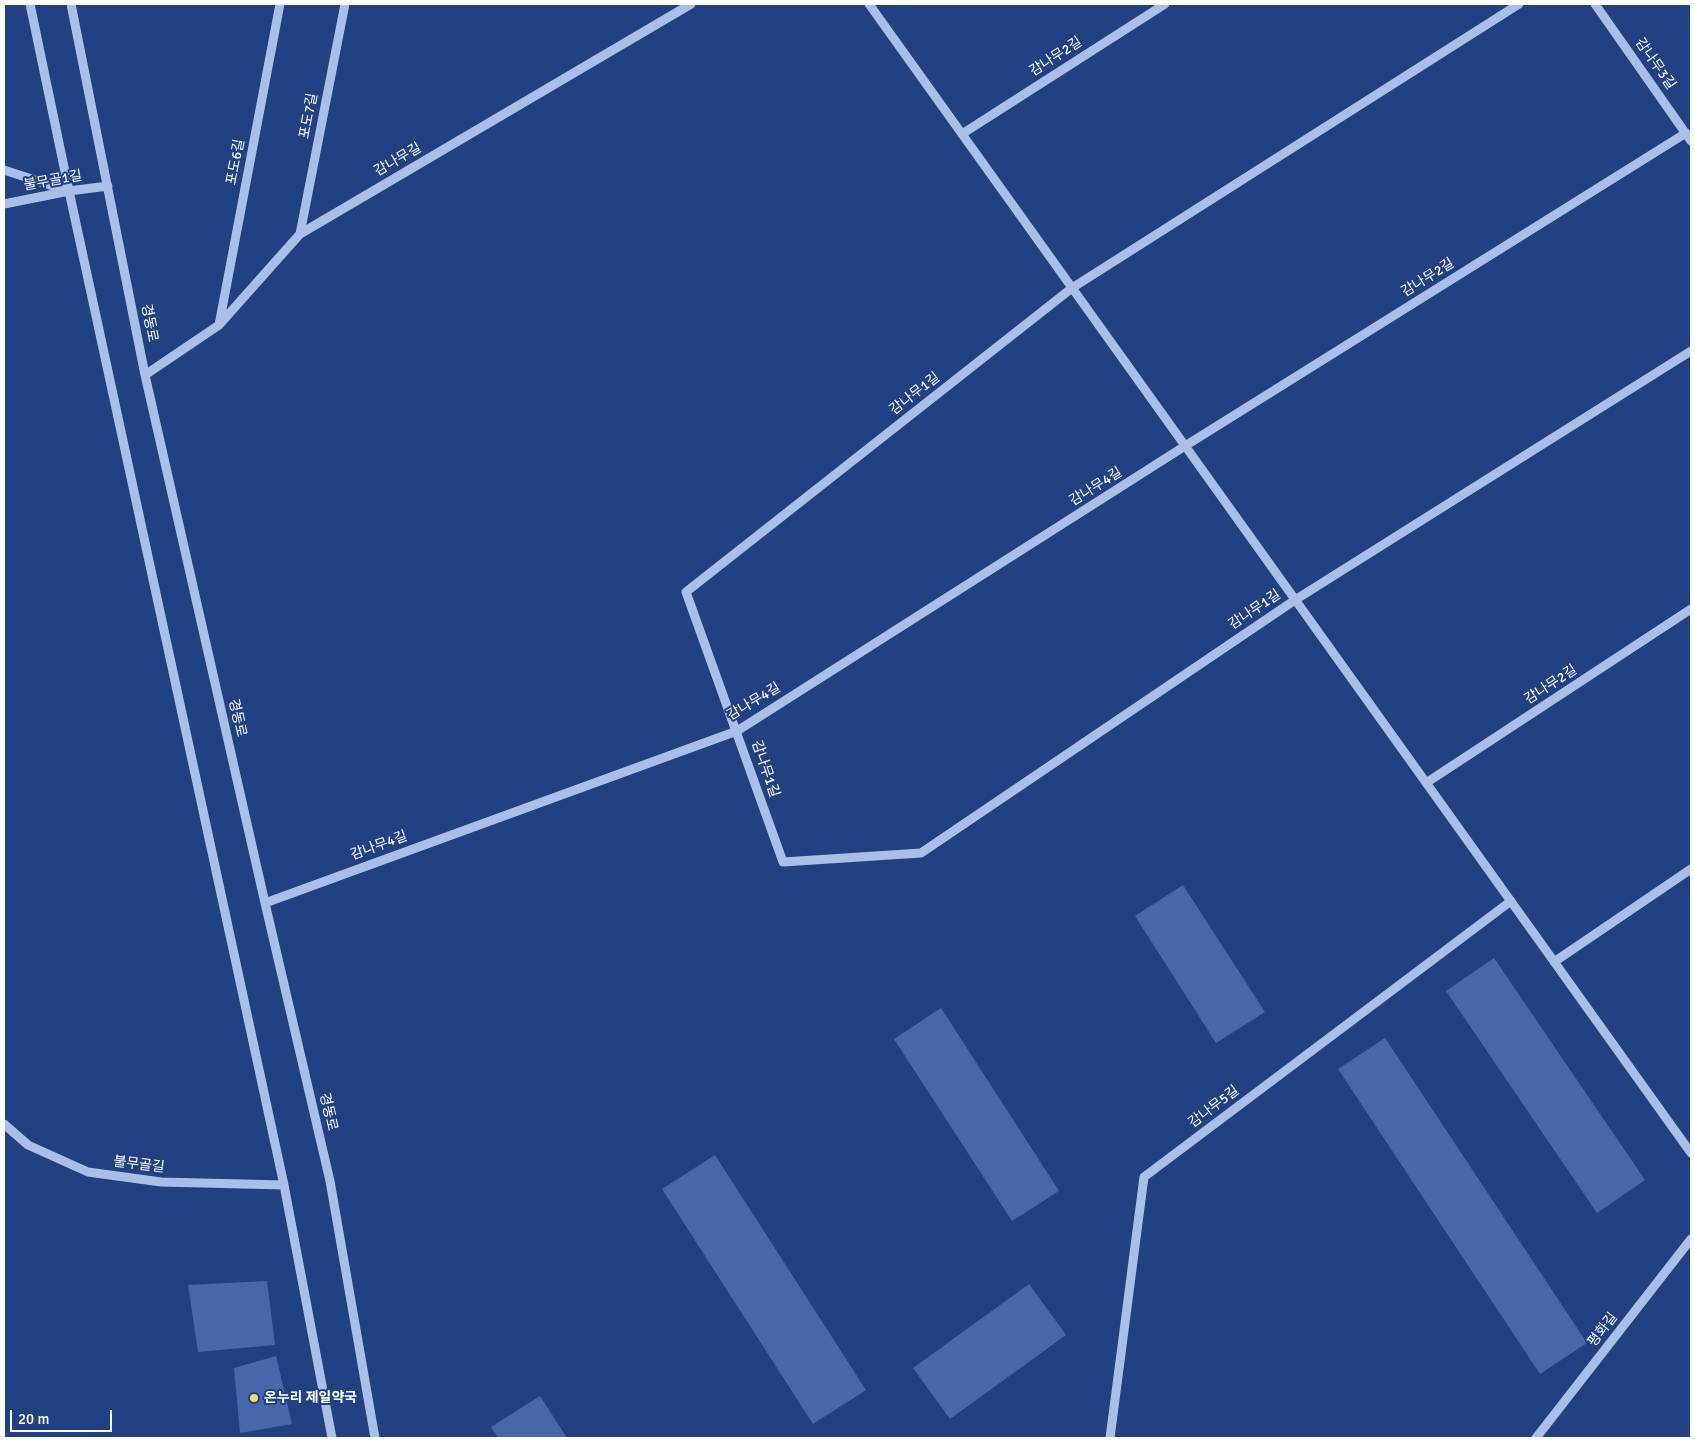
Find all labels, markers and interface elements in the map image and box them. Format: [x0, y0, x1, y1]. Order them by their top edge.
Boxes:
street label: 감나무2길 [1027, 34, 1085, 80]
street label: 감나무3길 [1631, 35, 1679, 93]
street label: 포도7길 [296, 92, 322, 140]
street label: 포도6길 [223, 138, 249, 186]
street label: 감나무길 [371, 140, 425, 180]
street label: 불무골1길 [22, 168, 84, 194]
street label: 감나무2길 [1398, 255, 1458, 301]
street label: 경동로 [137, 302, 161, 344]
street label: 감나무1길 [887, 369, 943, 419]
street label: 감나무4길 [1066, 464, 1126, 510]
street label: 감나무1길 [1226, 587, 1284, 633]
street label: 감나무2길 [1522, 662, 1580, 708]
street label: 감나무4길 [724, 680, 784, 724]
street label: 경동로 [224, 697, 250, 739]
street label: 감나무1길 [747, 738, 783, 800]
street label: 감나무4길 [348, 828, 410, 864]
street label: 감나무5길 [1185, 1083, 1243, 1131]
street label: 경동로 [315, 1091, 341, 1133]
street label: 불무골길 [112, 1154, 166, 1176]
street label: 평화길 [1584, 1310, 1622, 1350]
place label: 온누리 제일약국 [264, 1390, 357, 1406]
marker: 온누리 제일약국 [248, 1392, 260, 1404]
scale bar [12, 1400, 115, 1432]
text: 20 m [18, 1410, 49, 1428]

